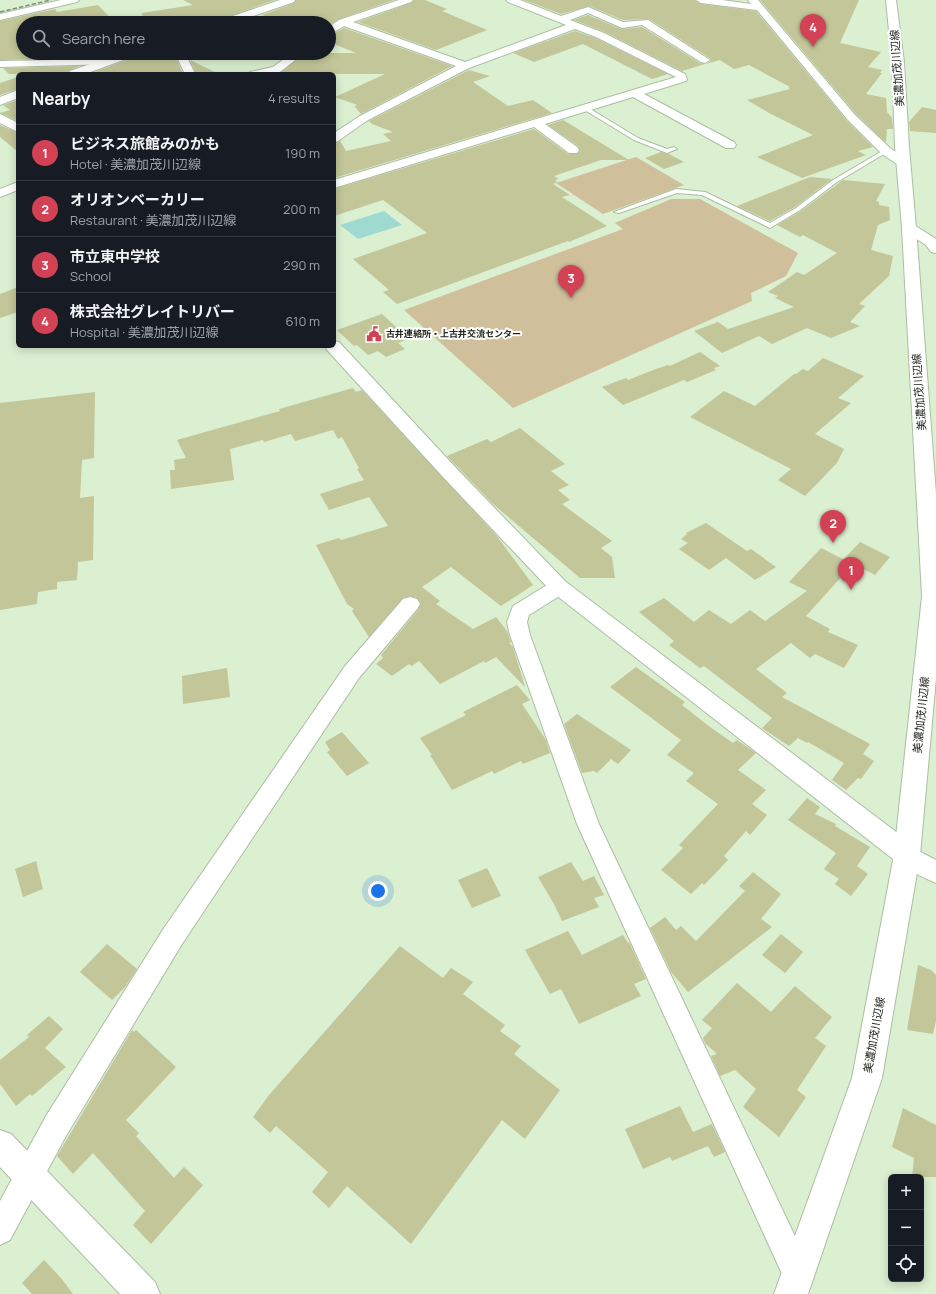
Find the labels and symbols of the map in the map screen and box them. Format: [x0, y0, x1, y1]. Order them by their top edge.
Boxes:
pin: 4 [800, 14, 826, 47]
street label: 美濃加茂川辺線 [886, 29, 907, 107]
pin: 3 [558, 265, 584, 298]
public building icon: 古井連絡所・上古井交流センター [365, 325, 383, 343]
place label: 古井連絡所・上古井交流センター [386, 327, 521, 340]
street label: 美濃加茂川辺線 [908, 353, 929, 431]
pin: 2 [820, 510, 846, 543]
pin: 1 [838, 557, 864, 590]
street label: 美濃加茂川辺線 [909, 676, 932, 754]
your location [368, 881, 388, 901]
street label: 美濃加茂川辺線 [859, 996, 888, 1074]

